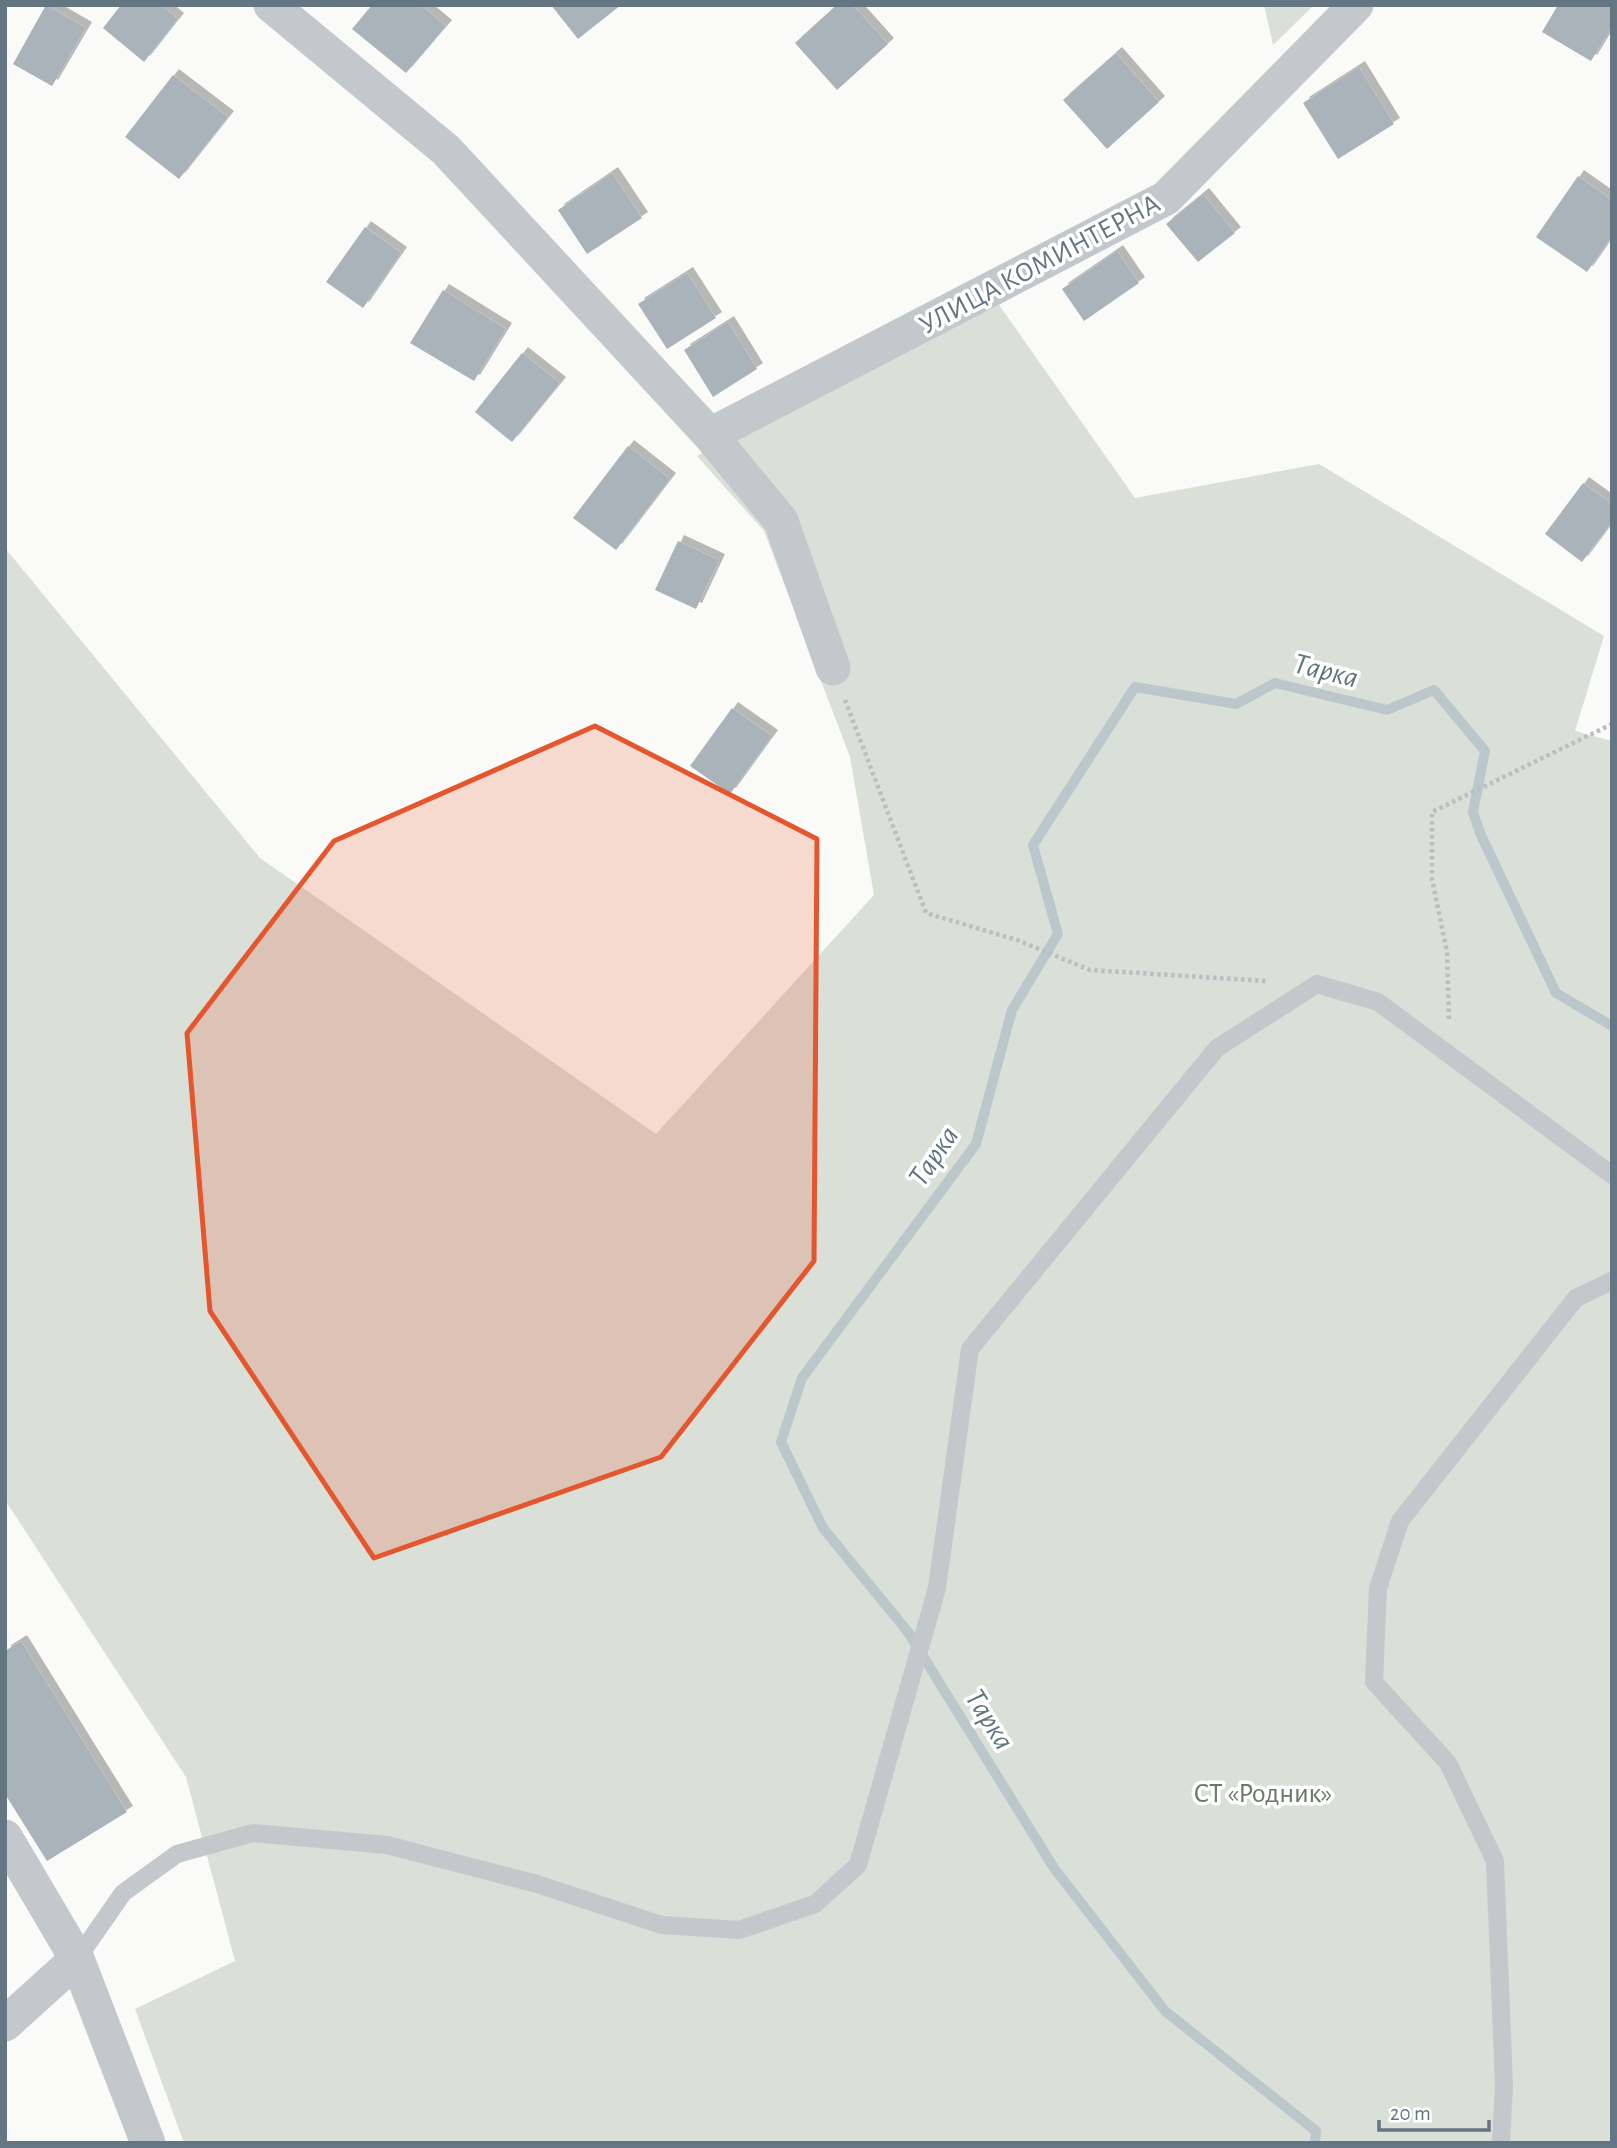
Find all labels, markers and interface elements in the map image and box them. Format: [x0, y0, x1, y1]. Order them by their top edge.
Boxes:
street label: УЛИЦА КОМИНТЕРНА [915, 190, 1165, 340]
water label: Тарка [1290, 649, 1361, 693]
water label: Тарка [903, 1121, 964, 1192]
water label: Тарка [959, 1684, 1019, 1755]
park label: СТ «Родник» [1194, 1780, 1332, 1808]
scale bar [1379, 2088, 1489, 2132]
text: 20 m [1390, 2103, 1431, 2124]

